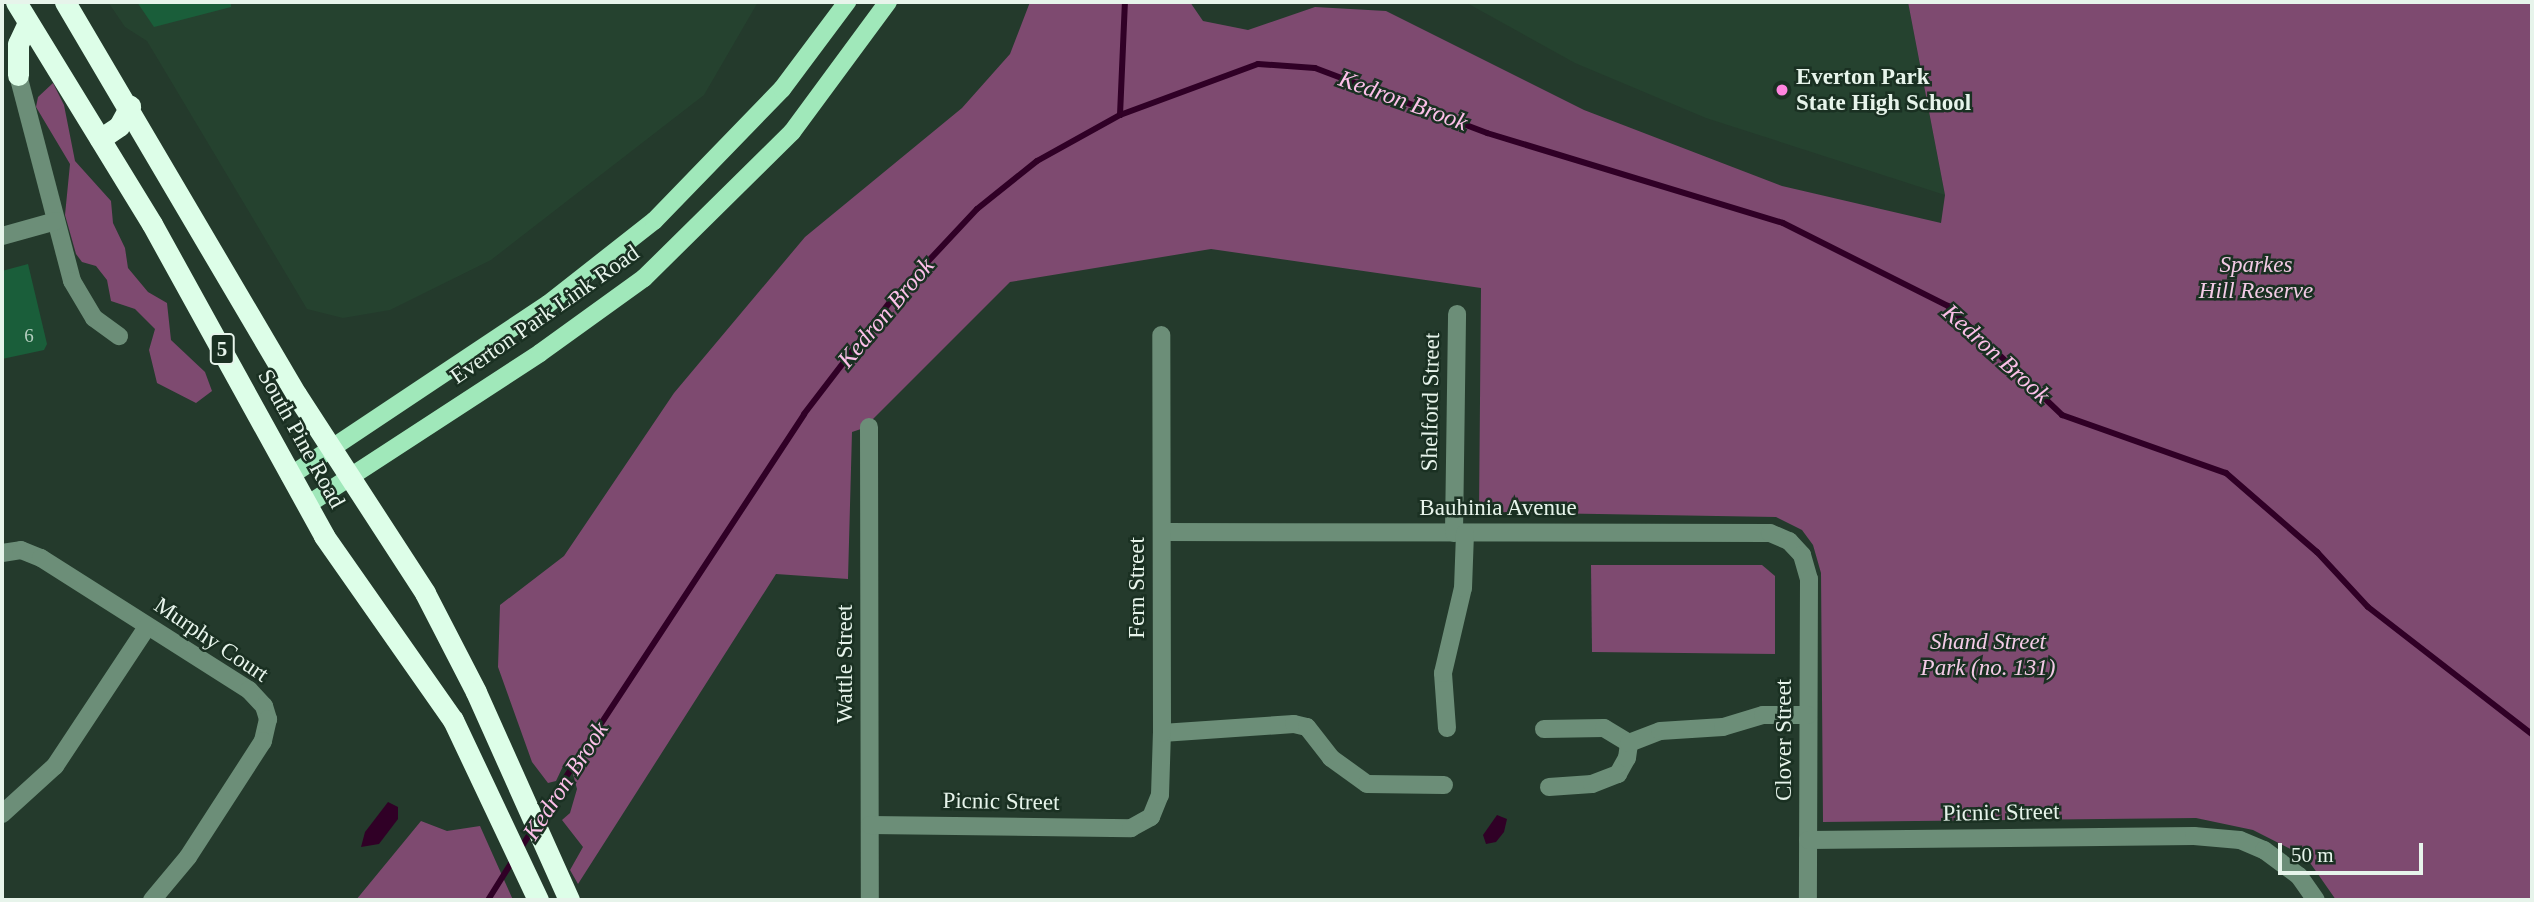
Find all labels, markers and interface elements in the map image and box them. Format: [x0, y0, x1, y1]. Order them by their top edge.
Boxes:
place label: Everton Park State High School [1796, 63, 1971, 117]
water label: Kedron Brook [1335, 64, 1471, 138]
marker: Everton Park State High School [1774, 82, 1790, 98]
street label: Everton Park Link Road [445, 239, 645, 391]
park label: Sparkes Hill Reserve [2199, 251, 2313, 305]
water label: Kedron Brook [832, 252, 940, 374]
water label: Kedron Brook [1936, 298, 2056, 410]
house number: 6 [24, 325, 34, 347]
road number: 5 [210, 332, 234, 366]
street label: Shelford Street [1416, 332, 1446, 472]
street label: South Pine Road [251, 365, 351, 513]
street label: Bauhinia Avenue [1419, 494, 1577, 522]
street label: Fern Street [1123, 537, 1151, 639]
street label: Murphy Court [148, 592, 274, 688]
street label: Wattle Street [831, 605, 859, 723]
park label: Shand Street Park (no. 131) [1921, 628, 2055, 682]
street label: Clover Street [1770, 679, 1798, 801]
water label: Kedron Brook [517, 717, 615, 845]
street label: Picnic Street [942, 787, 1060, 817]
street label: Picnic Street [1942, 798, 2060, 828]
scale bar [2282, 828, 2427, 872]
text: 50 m [2291, 843, 2334, 867]

